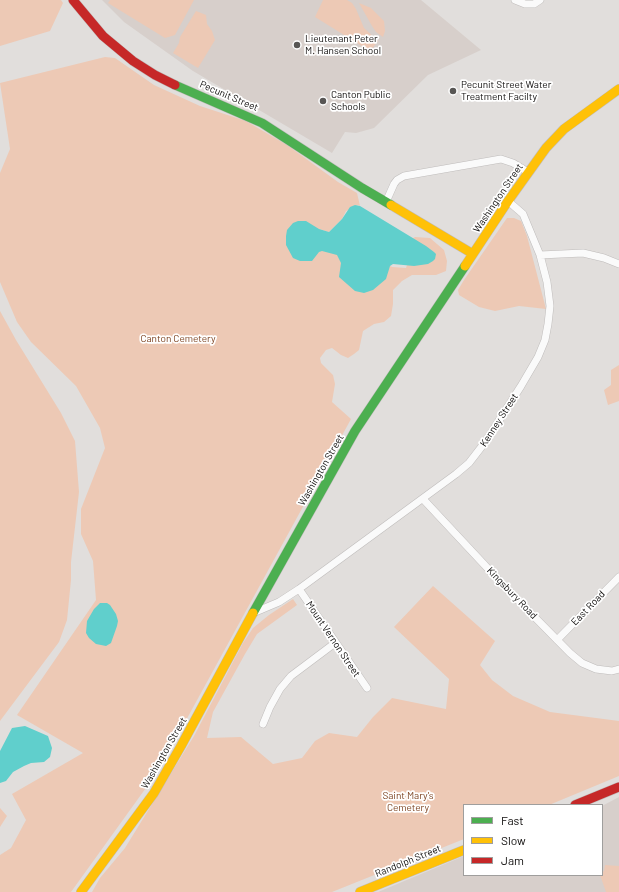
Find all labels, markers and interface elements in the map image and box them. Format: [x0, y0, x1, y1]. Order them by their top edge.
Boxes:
place label: Lieutenant Peter M. Hansen School [305, 33, 381, 56]
marker: Lieutenant Peter M. Hansen School [292, 40, 302, 50]
street label: Pecunit Street [198, 78, 260, 114]
place label: Pecunit Street Water Treatment Facilty [461, 79, 551, 102]
marker: Pecunit Street Water Treatment Facilty [448, 86, 458, 96]
place label: Canton Public Schools [331, 89, 391, 112]
marker: Canton Public Schools [318, 96, 328, 106]
street label: Washington Street [471, 161, 525, 235]
park label: Canton Cemetery [140, 333, 216, 345]
street label: Kenney Street [477, 391, 521, 449]
street label: Washington Street [296, 432, 346, 508]
street label: Kingsbury Road [484, 565, 540, 621]
street label: East Road [569, 588, 607, 628]
street label: Mount Vernon Street [303, 599, 363, 679]
street label: Washington Street [139, 715, 189, 791]
park label: Saint Mary's Cemetery [382, 790, 434, 814]
legend [463, 804, 603, 876]
text: Fast [501, 813, 524, 827]
text: Slow [501, 833, 526, 847]
street label: Randolph Street [373, 842, 443, 880]
text: Jam [501, 853, 524, 867]

